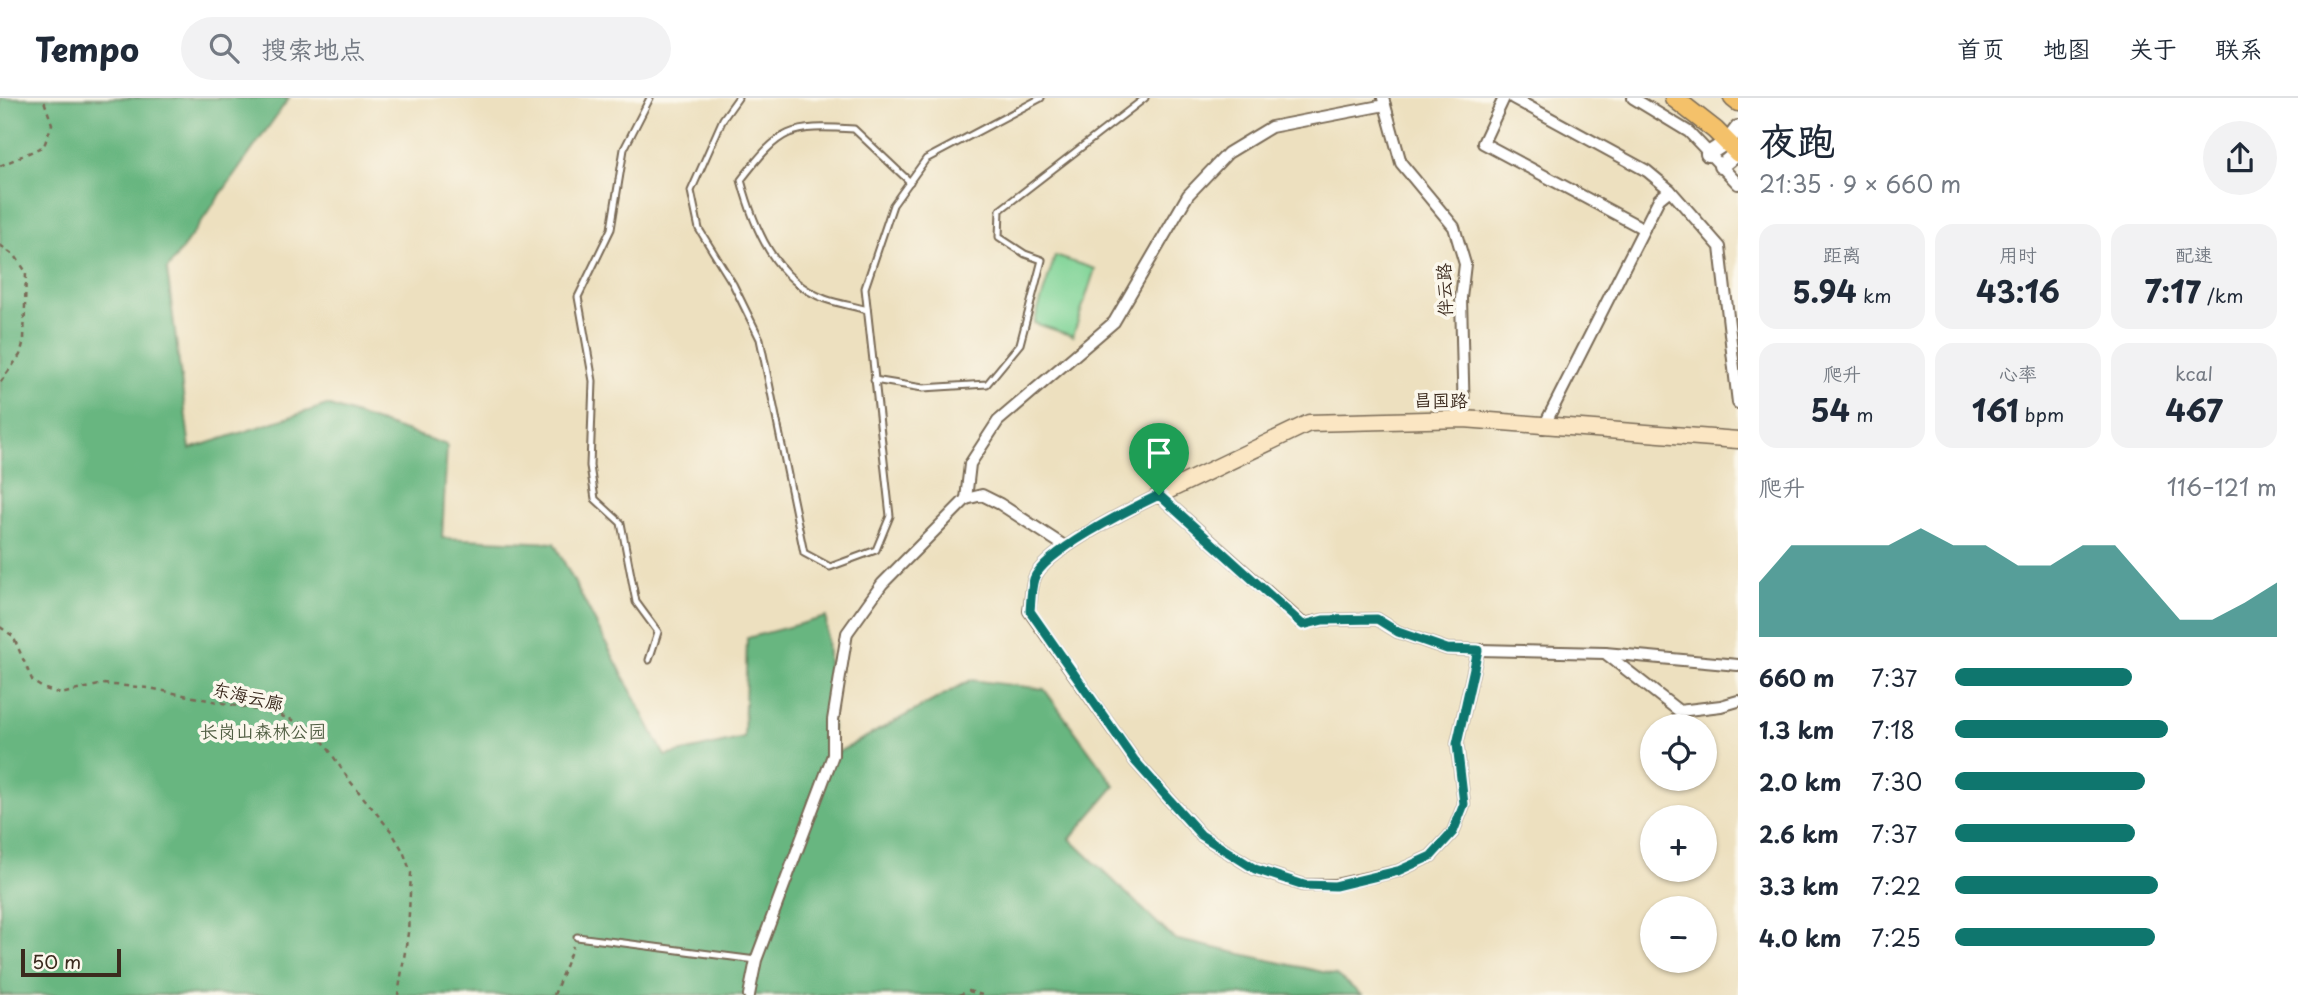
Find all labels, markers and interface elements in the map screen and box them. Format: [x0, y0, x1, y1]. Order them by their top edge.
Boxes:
search box [181, 17, 671, 80]
text: Tempo [35, 23, 139, 73]
icon: search [205, 29, 243, 67]
text: 搜索地点 [261, 29, 365, 68]
text: 首页 [1957, 30, 2005, 66]
text: 地图 [2043, 30, 2091, 66]
text: 关于 [2129, 30, 2177, 66]
text: 联系 [2215, 30, 2263, 66]
text: 夜跑 [1759, 111, 1835, 168]
button: share [2203, 121, 2277, 195]
text: 21:35 · 9 × 660 m [1759, 166, 1961, 201]
text: 距离 [1823, 240, 1861, 268]
text: 用时 [1999, 240, 2037, 268]
text: 配速 [2175, 240, 2213, 268]
street label: 伴云路 [1429, 263, 1458, 318]
text: 5.94 [1792, 268, 1857, 313]
text: 43:16 [1976, 268, 2060, 313]
text: 7:17 [2145, 268, 2201, 313]
text: km [1857, 281, 1892, 309]
text: /km [2201, 281, 2243, 309]
text: 爬升 [1823, 359, 1861, 387]
text: 心率 [1999, 359, 2037, 387]
text: kcal [2175, 359, 2213, 387]
street label: 昌国路 [1414, 386, 1468, 413]
text: 54 [1810, 387, 1850, 432]
text: 161 [1972, 387, 2019, 432]
text: 467 [2165, 387, 2223, 432]
text: m [1850, 400, 1874, 428]
text: bpm [2019, 400, 2064, 428]
pin [1129, 423, 1189, 495]
icon: arrive [1140, 434, 1178, 472]
text: 爬升 [1759, 469, 1805, 504]
text: 116–121 m [2167, 469, 2277, 504]
text: 660 m [1759, 660, 1835, 695]
text: 7:37 [1871, 660, 1917, 695]
street label: 东海云廊 [210, 674, 286, 717]
text: 1.3 km [1759, 712, 1834, 747]
text: 7:18 [1871, 712, 1915, 747]
map controls [1640, 714, 1717, 973]
button: locate [1640, 714, 1717, 791]
park label: 长岗山森林公园 [200, 717, 326, 744]
text: 2.0 km [1759, 764, 1841, 799]
text: 7:30 [1871, 764, 1922, 799]
button: + [1640, 805, 1717, 882]
text: 2.6 km [1759, 816, 1839, 851]
text: 7:37 [1871, 816, 1917, 851]
text: 3.3 km [1759, 868, 1839, 903]
text: 7:22 [1871, 868, 1921, 903]
button: − [1640, 896, 1717, 973]
text: 4.0 km [1759, 920, 1842, 955]
text: 7:25 [1871, 920, 1921, 955]
scale bar [21, 946, 121, 978]
text: 50 m [32, 947, 81, 975]

